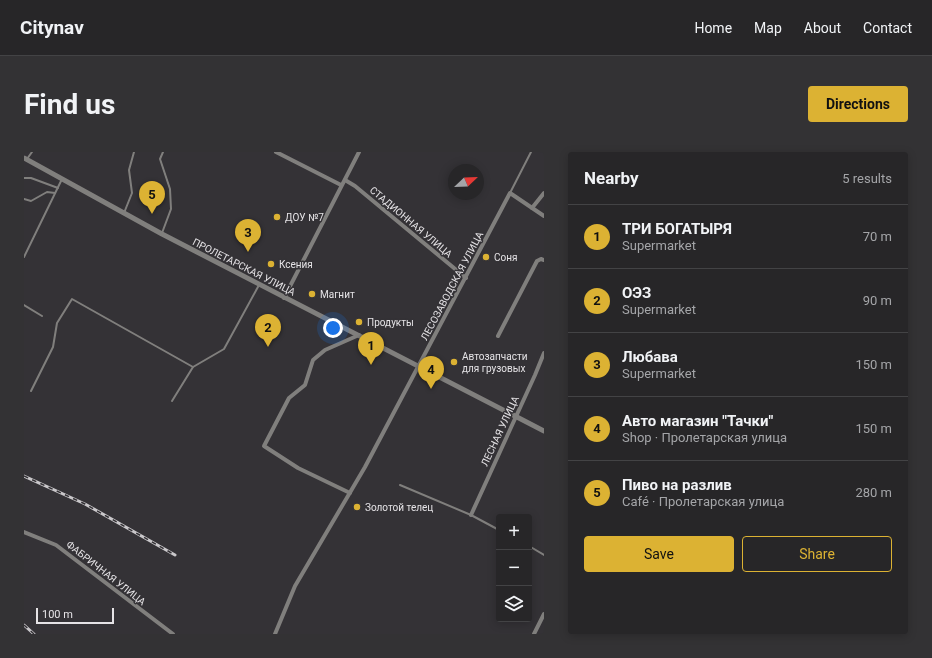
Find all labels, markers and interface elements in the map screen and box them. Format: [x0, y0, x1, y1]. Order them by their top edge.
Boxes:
text: Citynav [20, 16, 84, 39]
text: Home [694, 20, 732, 36]
text: Map [754, 20, 782, 36]
text: About [804, 20, 841, 36]
text: Contact [863, 20, 912, 36]
button: Directions [808, 86, 908, 122]
text: Find us [24, 88, 115, 121]
north arrow [448, 164, 484, 200]
text: Nearby [584, 168, 639, 188]
text: 5 results [842, 171, 892, 186]
pin: 5 [139, 181, 165, 214]
street label: СТАДИОННАЯ УЛИЦА [368, 184, 455, 260]
marker: ДОУ №7 [272, 212, 282, 222]
place label: ДОУ №7 [285, 212, 324, 223]
pin: 3 [235, 219, 261, 252]
text: ТРИ БОГАТЫРЯ [622, 220, 732, 238]
street label: ЛЕСОЗАВОДСКАЯ УЛИЦА [419, 229, 486, 342]
text: 1 [593, 229, 601, 244]
text: 70 m [863, 229, 892, 244]
street label: ПРОЛЕТАРСКАЯ УЛИЦА [191, 236, 298, 298]
text: Supermarket [622, 238, 696, 253]
marker: Соня [481, 252, 491, 262]
place label: Соня [494, 252, 517, 263]
marker: Ксения [266, 259, 276, 269]
place label: Ксения [279, 259, 313, 270]
text: ОЭЗ [622, 284, 651, 302]
marker: Магнит [307, 289, 317, 299]
place label: Магнит [320, 289, 355, 300]
text: 2 [593, 293, 601, 308]
text: 90 m [863, 293, 892, 308]
text: Supermarket [622, 302, 696, 317]
pin: 2 [255, 314, 281, 347]
marker: Продукты [354, 317, 364, 327]
place label: Продукты [367, 317, 414, 328]
your location [323, 318, 343, 338]
pin: 1 [358, 332, 384, 365]
text: Любава [622, 348, 678, 366]
place label: Автозапчасти для грузовых [462, 351, 528, 374]
pin: 4 [418, 356, 444, 389]
marker: Автозапчасти для грузовых [449, 357, 459, 367]
text: 3 [593, 357, 601, 372]
text: 150 m [855, 357, 892, 372]
text: Supermarket [622, 366, 696, 381]
street label: ЛЕСНАЯ УЛИЦА [479, 394, 521, 468]
text: Авто магазин "Тачки" [622, 412, 773, 430]
text: 4 [593, 421, 601, 436]
text: 150 m [855, 421, 892, 436]
text: Shop · Пролетарская улица [622, 430, 787, 445]
text: Пиво на разлив [622, 476, 732, 494]
text: 5 [593, 485, 601, 500]
text: 280 m [855, 485, 892, 500]
text: Café · Пролетарская улица [622, 494, 784, 509]
marker: Золотой телец [352, 502, 362, 512]
place label: Золотой телец [365, 502, 433, 513]
map controls [496, 514, 532, 622]
button: + [496, 514, 532, 550]
button: Save [584, 536, 734, 572]
button: Share [742, 536, 892, 572]
street label: ФАБРИЧНАЯ УЛИЦА [64, 538, 149, 608]
button: − [496, 550, 532, 586]
button: layers [496, 586, 532, 622]
scale bar [36, 606, 114, 625]
text: 100 m [42, 608, 73, 621]

